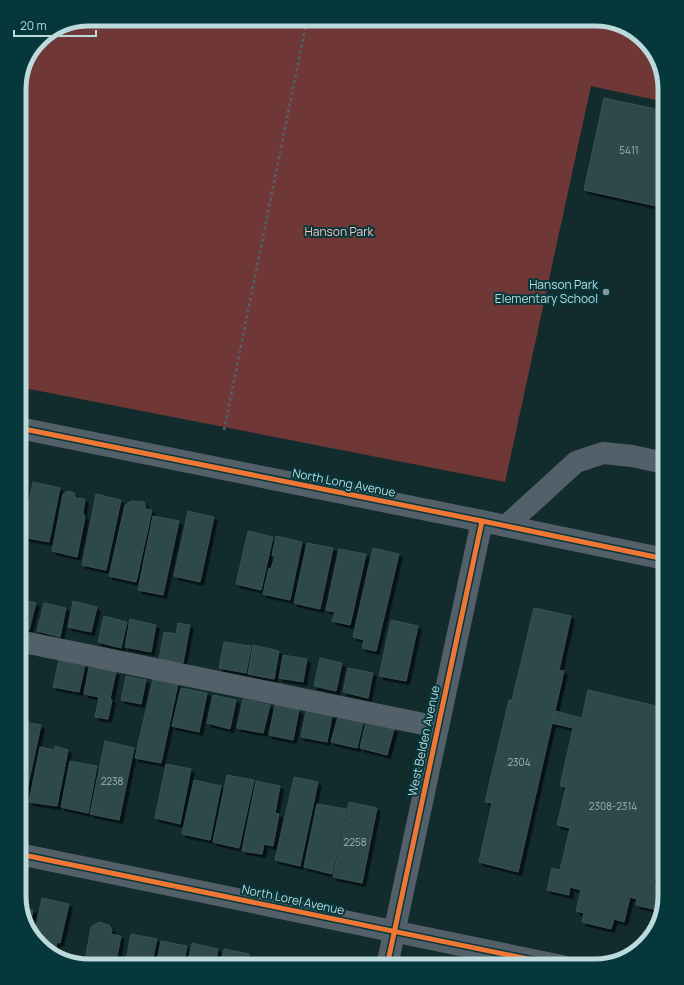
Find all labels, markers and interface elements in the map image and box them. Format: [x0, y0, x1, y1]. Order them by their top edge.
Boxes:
scale bar [14, 12, 96, 38]
text: 20 m [20, 17, 47, 34]
house number: 5411 [619, 143, 639, 157]
park label: Hanson Park [305, 223, 374, 240]
place label: Hanson Park Elementary School [495, 276, 599, 307]
marker: Hanson Park Elementary School [601, 287, 611, 297]
street label: North Long Avenue [291, 464, 397, 501]
street label: West Belden Avenue [403, 684, 444, 798]
house number: 2304 [507, 755, 531, 769]
house number: 2238 [101, 774, 124, 788]
house number: 2308-2314 [589, 799, 637, 813]
house number: 2258 [344, 835, 367, 849]
street label: North Lorel Avenue [240, 880, 346, 919]

